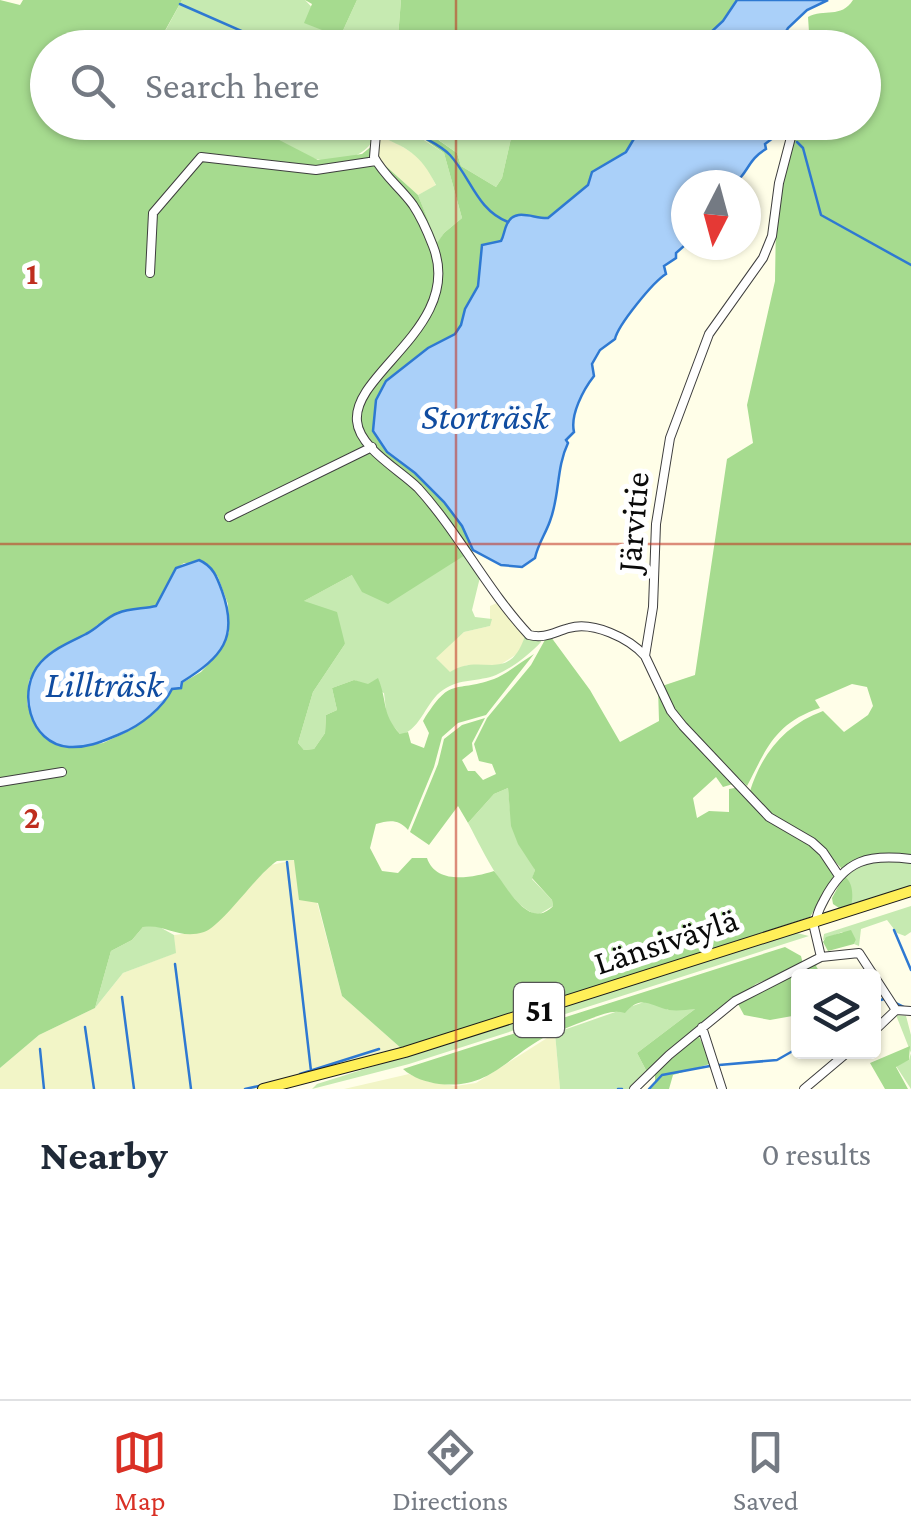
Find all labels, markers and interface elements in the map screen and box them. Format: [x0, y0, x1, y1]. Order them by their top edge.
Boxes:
search box [30, 30, 881, 140]
icon: search [65, 58, 120, 113]
text: Search here [145, 64, 319, 106]
north arrow [671, 170, 761, 260]
text: 1 [26, 255, 38, 291]
water label: Storträsk [421, 395, 550, 437]
street label: Järvitie [609, 470, 657, 577]
water label: Lillträsk [45, 663, 164, 705]
text: 2 [24, 799, 40, 835]
street label: Länsiväylä [589, 899, 743, 983]
map controls [791, 969, 881, 1059]
button: layers [791, 969, 881, 1059]
road number: 51 [514, 983, 564, 1037]
text: Nearby [40, 1131, 168, 1178]
text: 0 results [761, 1136, 871, 1172]
tab: Map [112, 1425, 167, 1516]
tab: Directions [392, 1425, 508, 1516]
tab: Saved [733, 1425, 799, 1516]

